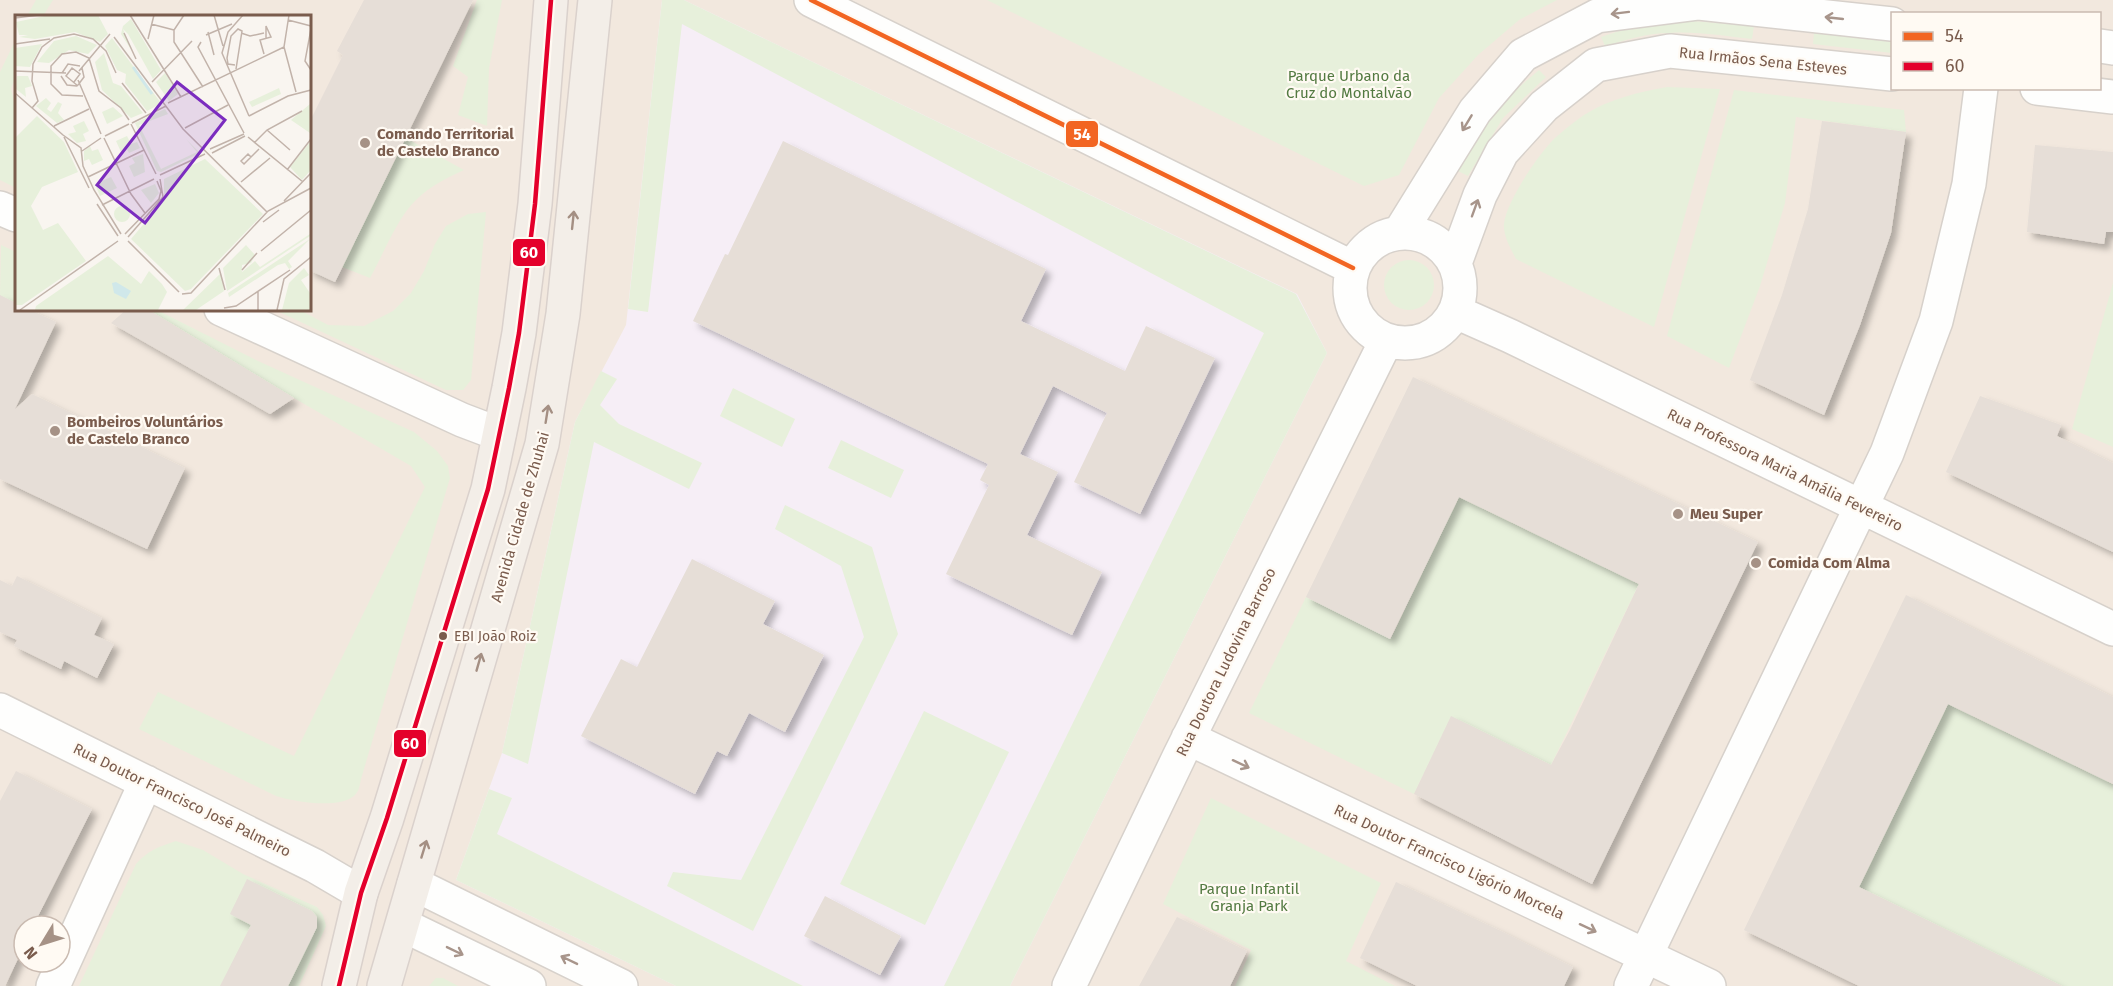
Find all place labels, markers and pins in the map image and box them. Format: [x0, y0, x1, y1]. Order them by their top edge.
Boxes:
place label: Comando Territorial de Castelo Branco [377, 125, 514, 160]
marker: Comando Territorial de Castelo Branco [358, 136, 372, 150]
place label: Bombeiros Voluntários de Castelo Branco [67, 413, 223, 448]
marker: Bombeiros Voluntários de Castelo Branco [48, 424, 62, 438]
place label: Meu Super [1690, 505, 1764, 523]
marker: Meu Super [1671, 507, 1685, 521]
place label: Comida Com Alma [1768, 554, 1890, 572]
marker: Comida Com Alma [1749, 556, 1763, 570]
place label: EBI João Roiz [454, 628, 536, 645]
marker: EBI João Roiz [437, 630, 449, 642]

